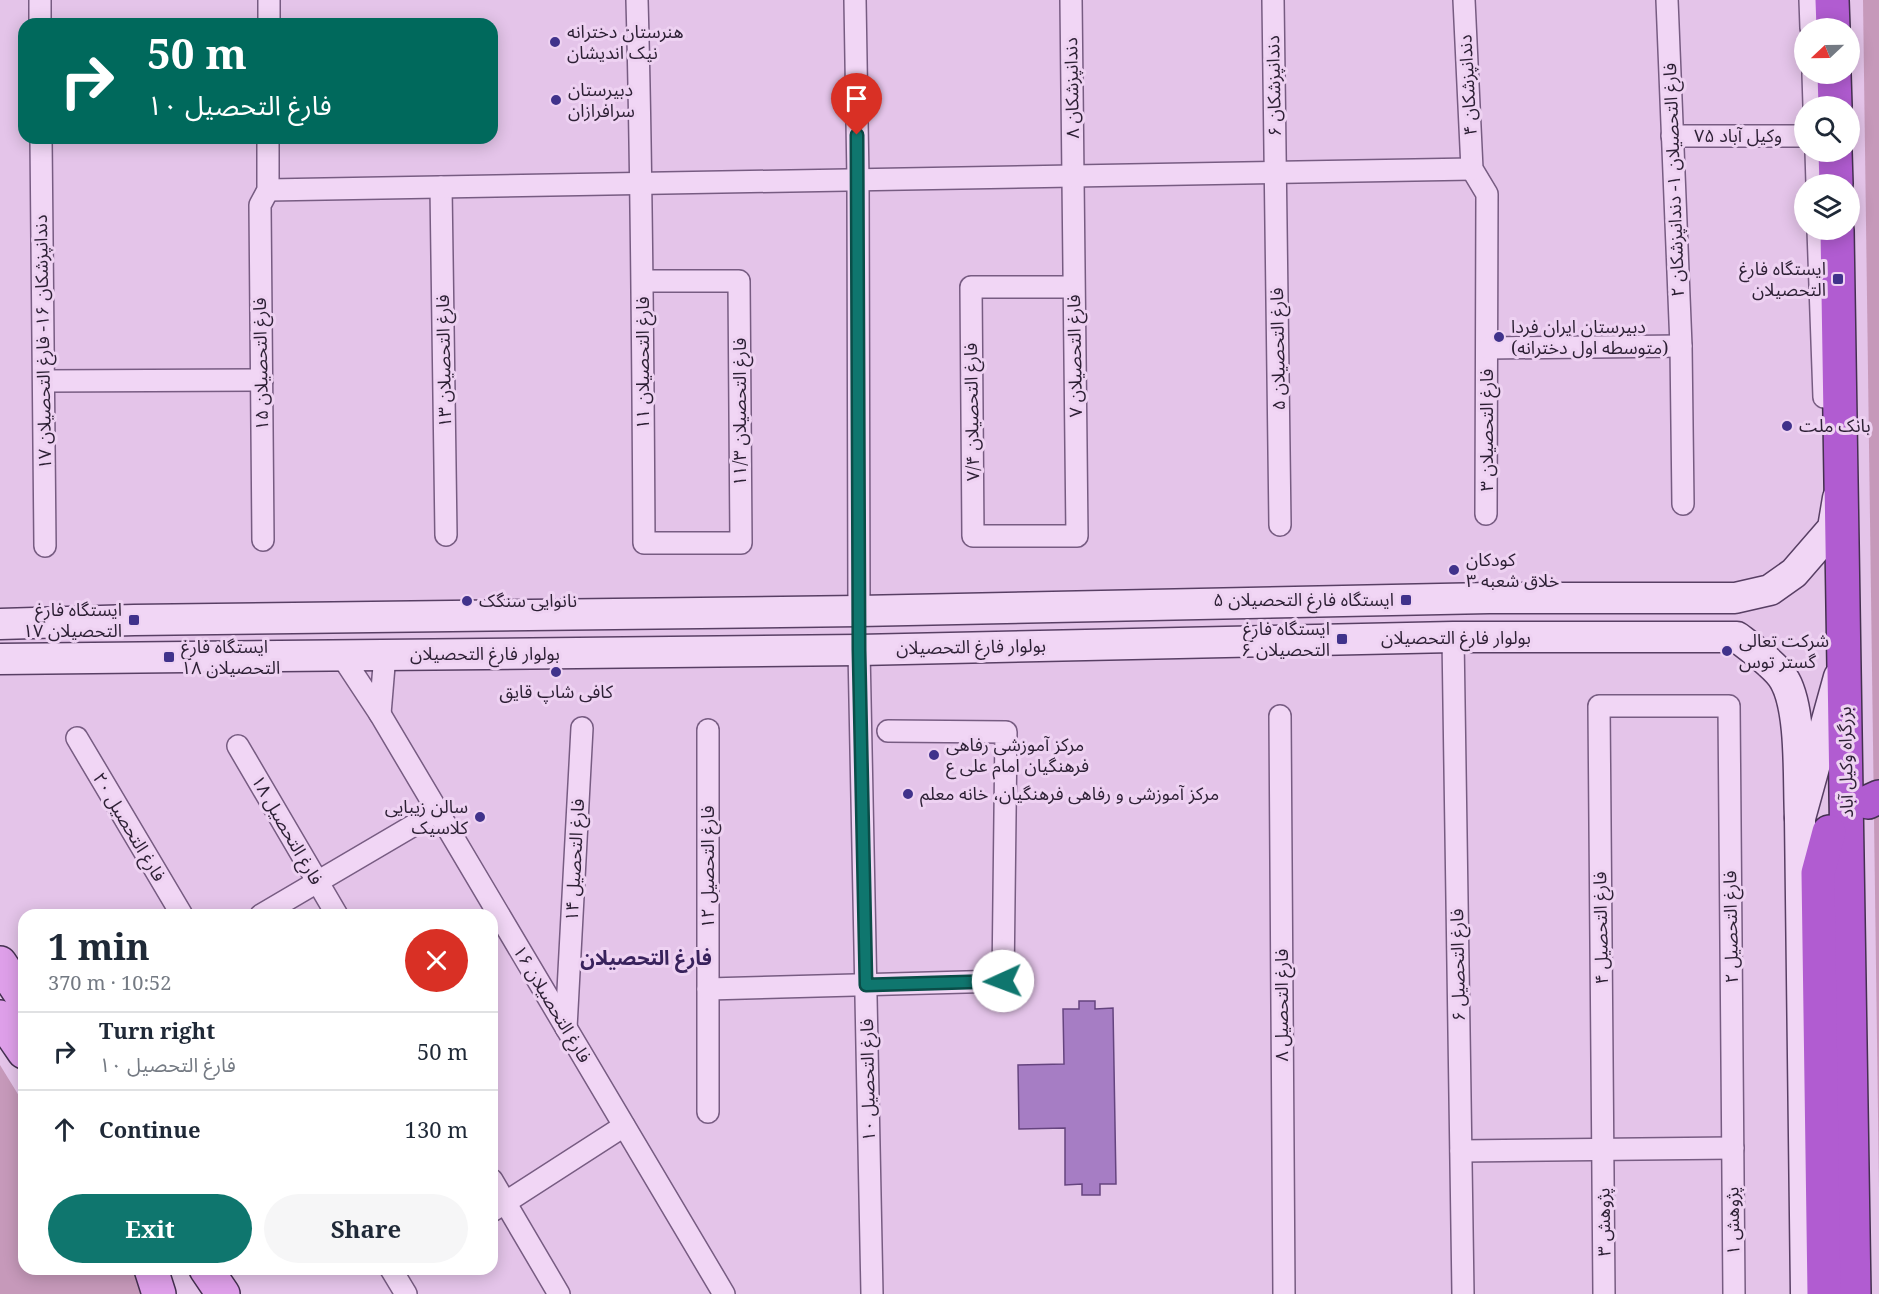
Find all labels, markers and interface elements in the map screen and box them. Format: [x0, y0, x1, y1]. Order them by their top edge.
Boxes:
north arrow [1794, 18, 1860, 84]
map controls [1794, 18, 1860, 240]
place label: هنرستان دخترانه نیک اندیشان [567, 19, 684, 64]
text: 50 m [147, 24, 247, 81]
street label: دندانپزشکان ۴ [1452, 34, 1482, 136]
marker: هنرستان دخترانه نیک اندیشان [548, 35, 562, 49]
street label: دندانپزشکان ۶ [1260, 35, 1286, 137]
street label: دندانپزشکان ۸ [1058, 37, 1084, 139]
icon: right [48, 42, 126, 120]
street label: فارغ التحصیلان ۱- دندانپزشکان ۲ [1657, 62, 1692, 297]
pin [831, 73, 882, 135]
place label: دبیرستان سرافرازان [568, 77, 635, 122]
icon: arrive [840, 82, 873, 115]
text: فارغ التحصیل ۱۰ [147, 86, 332, 123]
marker: دبیرستان سرافرازان [549, 93, 563, 107]
button: search [1794, 96, 1860, 162]
street label: وکیل آباد ۷۵ [1694, 123, 1782, 147]
button: layers [1794, 174, 1860, 240]
street label: دندانپزشکان ۱۶- فارغ التحصیلان ۱۷ [28, 214, 59, 470]
place label: ایستگاه فارغ التحصیلان [1739, 256, 1826, 301]
marker: ایستگاه فارغ التحصیلان [1831, 272, 1845, 286]
street label: فارغ التحصیلان ۵ [1264, 287, 1293, 411]
street label: فارغ التحصیلان ۱۳ [430, 294, 459, 428]
street label: فارغ التحصیلان ۷ [1061, 294, 1090, 418]
street label: فارغ التحصیلان ۱۱ [630, 296, 657, 430]
street label: فارغ التحصیلان ۱۵ [247, 297, 276, 431]
place label: دبیرستان ایران فردا (متوسطه اول دخترانه) [1511, 314, 1668, 359]
marker: دبیرستان ایران فردا (متوسطه اول دخترانه) [1492, 330, 1506, 344]
street label: فارغ التحصیلان ۱۱/۳ [727, 338, 754, 486]
street label: فارغ التحصیلان ۷/۴ [958, 343, 987, 481]
street label: فارغ التحصیلان ۳ [1474, 369, 1501, 491]
place label: بانک ملت [1799, 413, 1871, 437]
marker: بانک ملت [1780, 419, 1794, 433]
place label: کودکان خلاق شعبه ۳ [1466, 547, 1559, 592]
marker: کودکان خلاق شعبه ۳ [1447, 563, 1461, 577]
place label: ایستگاه فارغ التحصیلان ۵ [1213, 587, 1394, 614]
place label: نانوایی سنگک [479, 588, 577, 612]
marker: ایستگاه فارغ التحصیلان ۵ [1399, 593, 1413, 607]
marker: نانوایی سنگک [460, 594, 474, 608]
place label: ایستگاه فارغ التحصیلان ۱۷ [23, 597, 122, 642]
marker: ایستگاه فارغ التحصیلان ۱۷ [127, 613, 141, 627]
place label: ایستگاه فارغ التحصیلان ۶ [1241, 616, 1330, 661]
street label: بولوار فارغ التحصیلان [1381, 625, 1531, 652]
place label: شرکت تعالی گستر توس [1739, 628, 1829, 673]
marker: ایستگاه فارغ التحصیلان ۶ [1335, 632, 1349, 646]
street label: بولوار فارغ التحصیلان [896, 633, 1046, 662]
place label: ایستگاه فارغ التحصیلان ۱۸ [181, 634, 280, 679]
street label: بولوار فارغ التحصیلان [410, 641, 560, 668]
marker: شرکت تعالی گستر توس [1720, 644, 1734, 658]
marker: ایستگاه فارغ التحصیلان ۱۸ [162, 650, 176, 664]
marker: کافی شاپ قایق [549, 665, 563, 679]
place label: کافی شاپ قایق [499, 679, 613, 704]
street label: بزرگراه وکیل آباد [1832, 706, 1858, 818]
place label: مرکز آموزشی رفاهی فرهنگیان امام علی ع [946, 732, 1089, 780]
marker: مرکز آموزشی رفاهی فرهنگیان امام علی ع [927, 748, 941, 762]
street label: فارغ التحصیل ۲۰ [85, 768, 172, 887]
street label: فارغ التحصیل ۱۸ [244, 770, 329, 890]
place label: مرکز آموزشی و رفاهی فرهنگیان، خانه معلم [920, 781, 1219, 807]
marker: مرکز آموزشی و رفاهی فرهنگیان، خانه معلم [901, 787, 915, 801]
place label: سالن زیبایی کلاسیک [385, 794, 469, 839]
street label: فارغ التحصیل ۱۴ [559, 798, 592, 922]
street label: فارغ التحصیل ۱۲ [695, 805, 722, 929]
marker: سالن زیبایی کلاسیک [473, 810, 487, 824]
street label: فارغ التحصیل ۲ [1717, 870, 1746, 984]
street label: فارغ التحصیل ۴ [1587, 871, 1616, 985]
street label: فارغ التحصیل ۶ [1444, 908, 1473, 1022]
text: 1 min [48, 922, 150, 971]
button: close [405, 929, 468, 992]
street label: فارغ التحصیلان ۱۶ [506, 940, 597, 1068]
district label: فارغ التحصیلان [580, 944, 712, 973]
position arrow [971, 949, 1035, 1013]
street label: فارغ التحصیل ۸ [1269, 949, 1296, 1061]
text: 370 m · 10:52 [48, 969, 171, 996]
text: Turn right [99, 1015, 215, 1045]
street label: فارغ التحصیل ۱۰ [854, 1018, 883, 1142]
icon: right [48, 1035, 81, 1068]
text: 50 m [417, 1036, 468, 1066]
text: فارغ التحصیل ۱۰ [99, 1051, 236, 1078]
icon: ahead [48, 1113, 81, 1146]
text: Continue [99, 1114, 201, 1144]
text: 130 m [405, 1114, 468, 1144]
street label: پژوهش ۱ [1719, 1186, 1745, 1256]
street label: پژوهش ۳ [1590, 1187, 1616, 1257]
button: Exit [48, 1194, 252, 1263]
button: Share [264, 1194, 468, 1263]

